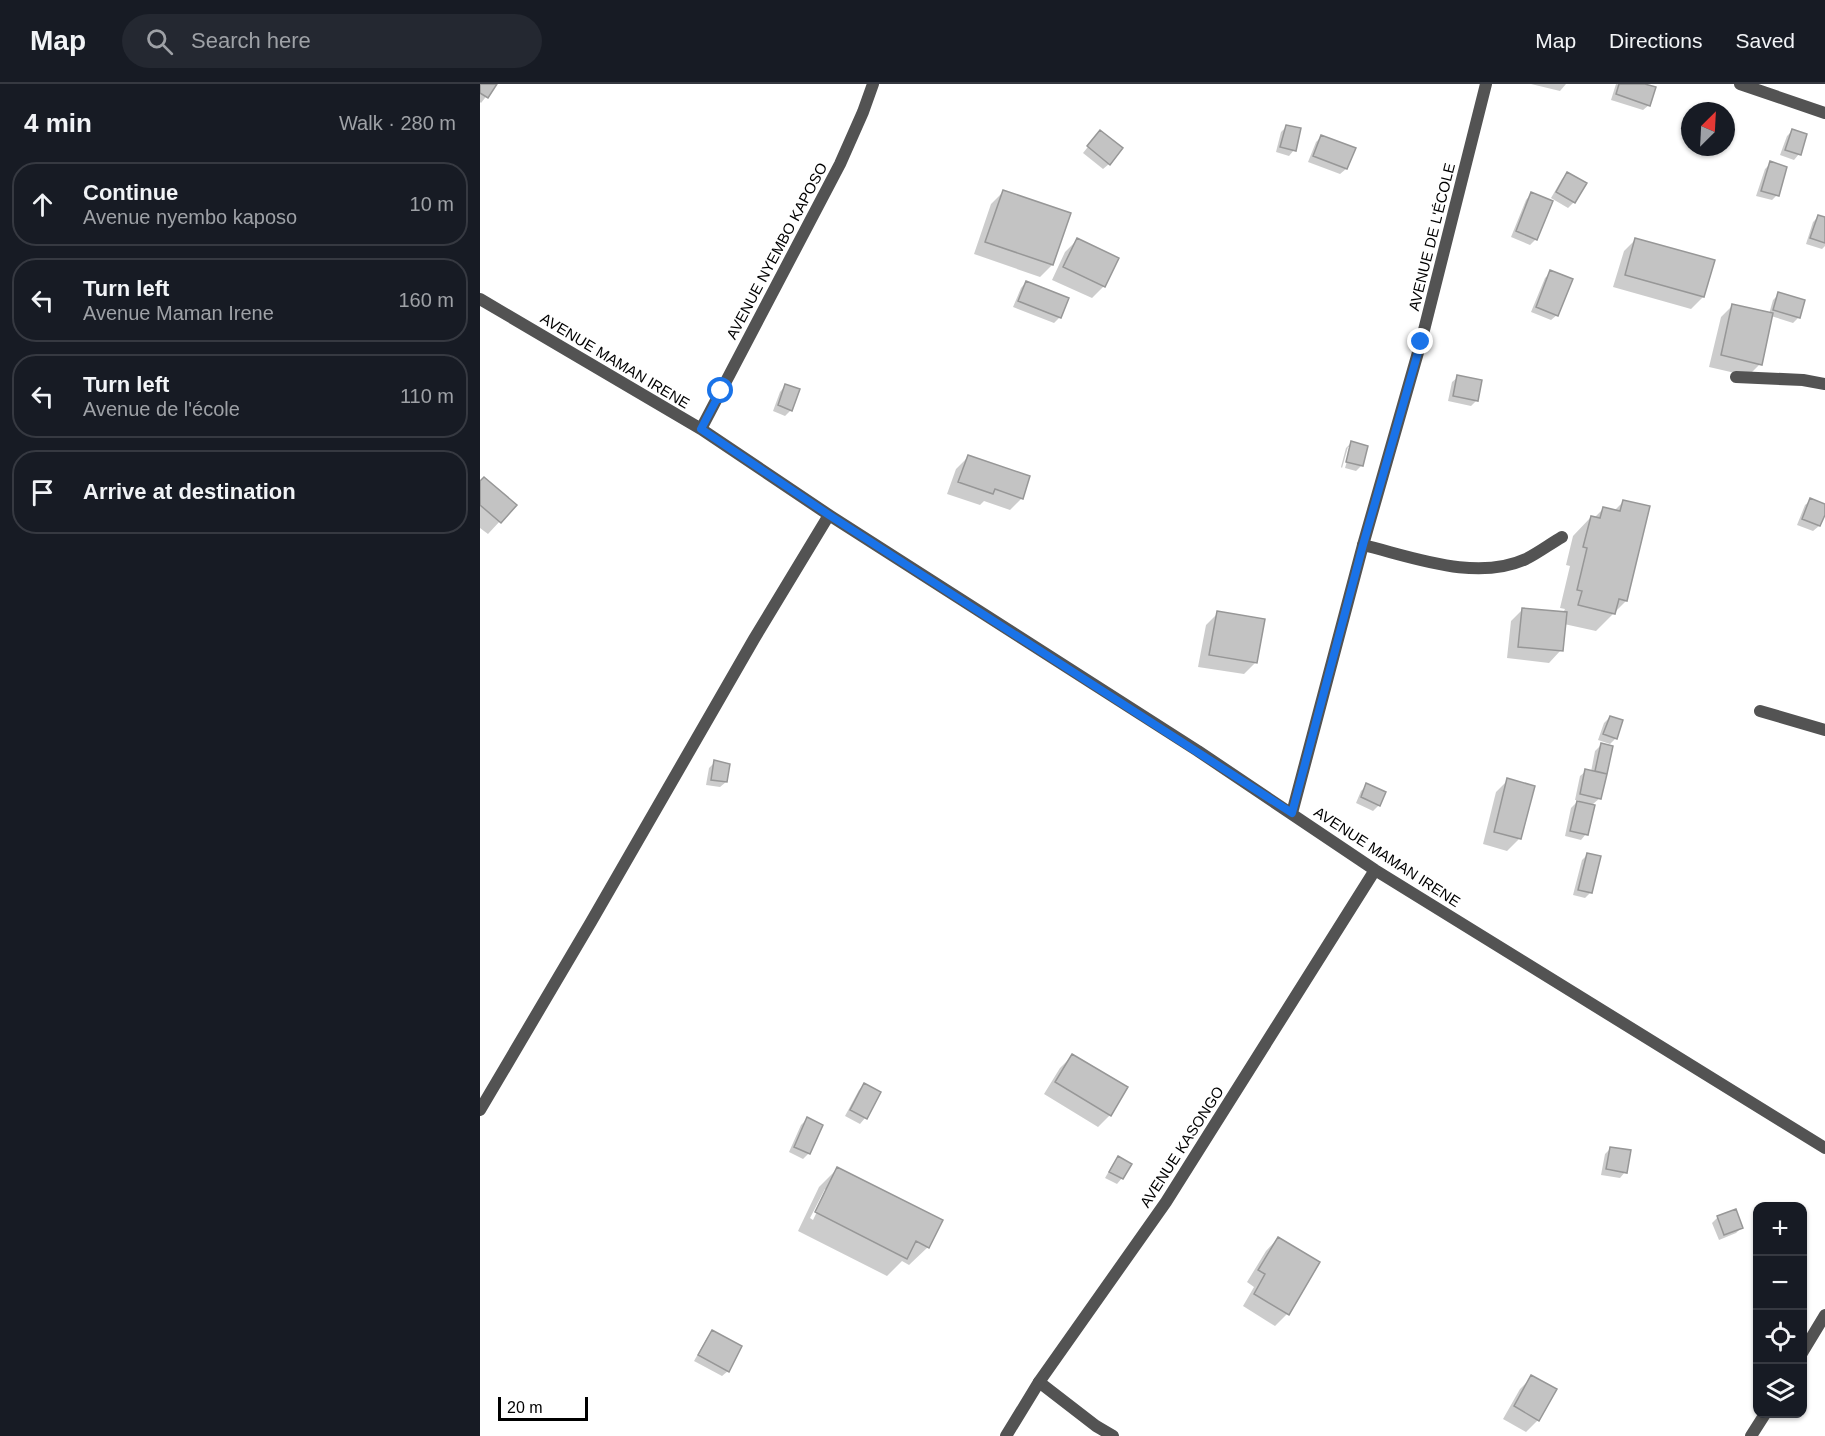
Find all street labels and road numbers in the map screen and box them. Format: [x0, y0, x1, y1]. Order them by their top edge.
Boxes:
street label: AVENUE NYEMBO KAPOSO [723, 160, 830, 342]
street label: AVENUE DE L'ÉCOLE [1405, 161, 1458, 313]
street label: AVENUE MAMAN IRENE [538, 309, 693, 412]
street label: AVENUE MAMAN IRENE [1311, 803, 1463, 910]
street label: AVENUE KASONGO [1136, 1083, 1227, 1210]

